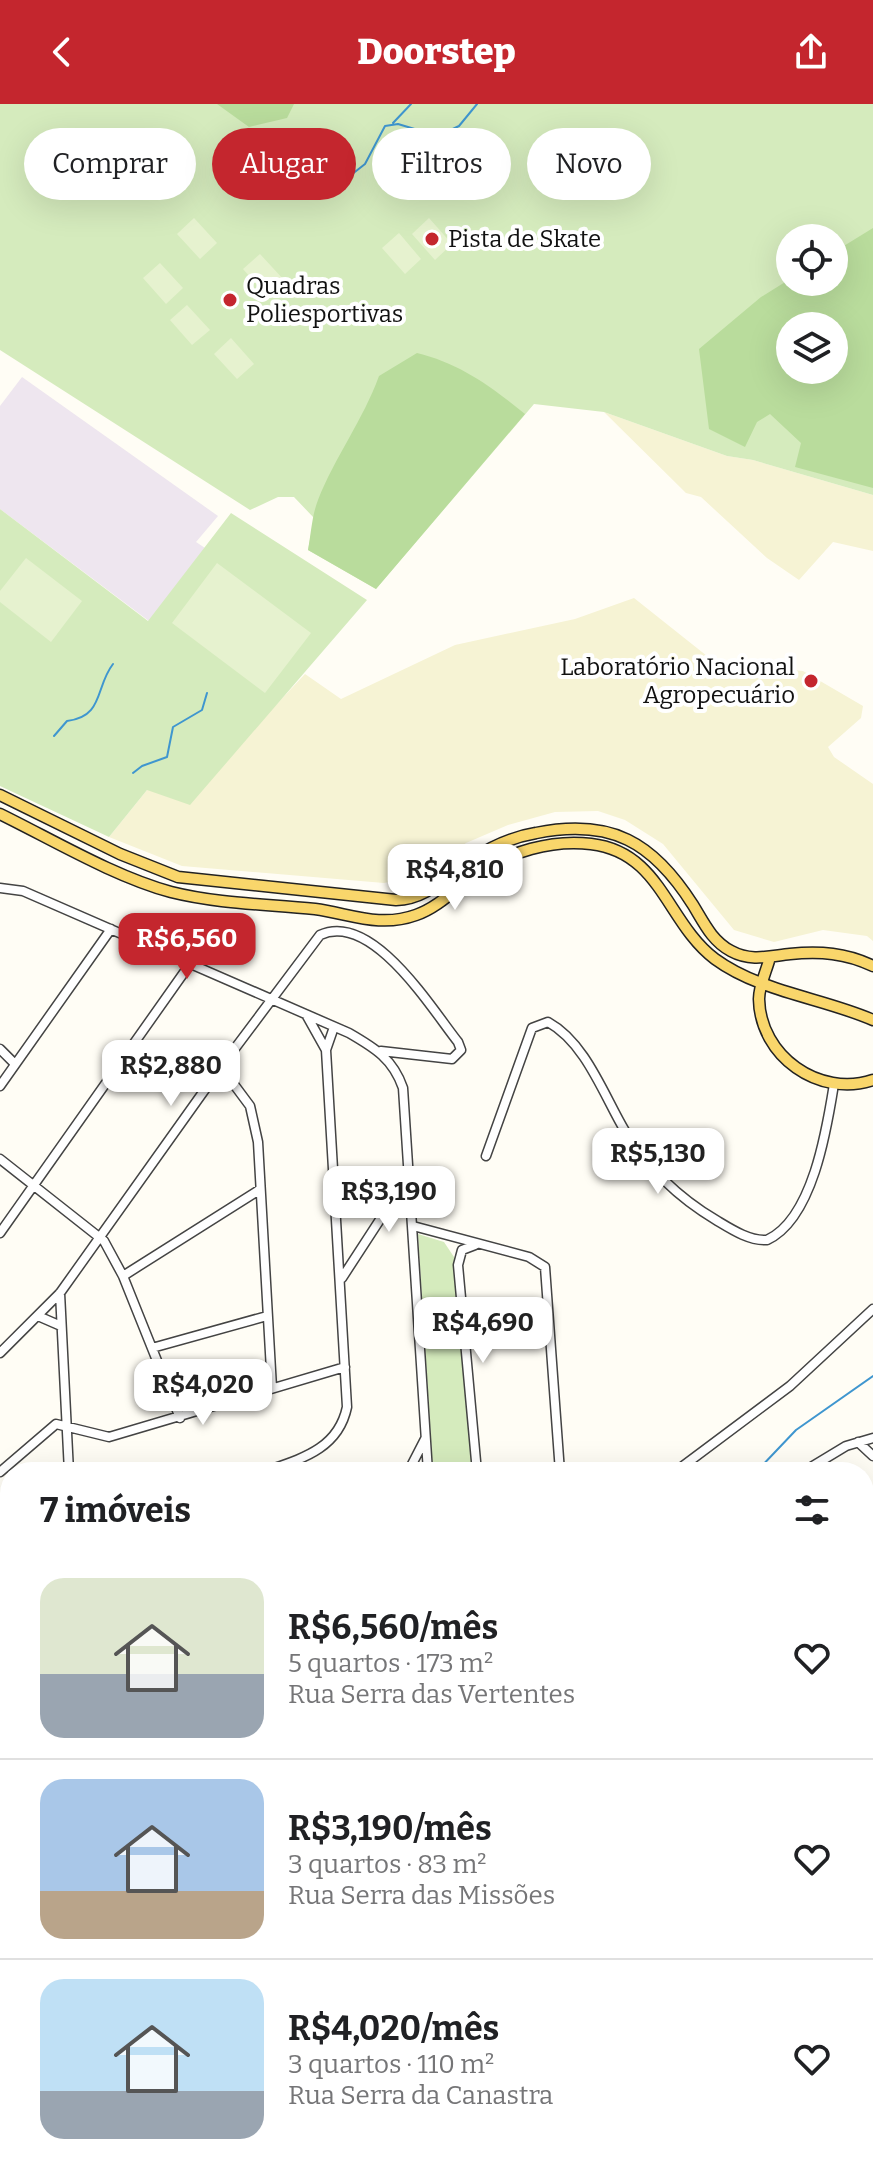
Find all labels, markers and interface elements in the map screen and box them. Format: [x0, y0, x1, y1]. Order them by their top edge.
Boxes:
icon: back [40, 30, 84, 74]
text: Doorstep [357, 30, 516, 74]
icon: share [789, 30, 833, 74]
chip: Comprar [24, 128, 196, 200]
chip: Alugar [212, 128, 356, 200]
chip: Filtros [372, 128, 511, 200]
chip: Novo [527, 128, 651, 200]
map controls [776, 224, 848, 384]
button: locate [776, 224, 848, 296]
place label: Pista de Skate [448, 225, 601, 253]
marker: Pista de Skate [423, 230, 441, 248]
place label: Quadras Poliesportivas [246, 272, 403, 328]
marker: Quadras Poliesportivas [221, 291, 239, 309]
button: layers [776, 312, 848, 384]
place label: Laboratório Nacional Agropecuário [560, 653, 795, 709]
marker: Laboratório Nacional Agropecuário [802, 672, 820, 690]
pin: R$4,810 [381, 844, 529, 912]
text: R$4,810 [406, 854, 504, 885]
pin: R$6,560 [113, 913, 261, 981]
text: R$6,560 [137, 923, 237, 954]
pin: R$2,880 [97, 1040, 245, 1108]
text: R$2,880 [120, 1050, 222, 1081]
pin: R$5,130 [584, 1128, 732, 1196]
text: R$5,130 [610, 1138, 706, 1169]
pin: R$3,190 [315, 1166, 463, 1234]
text: R$3,190 [341, 1176, 437, 1207]
pin: R$4,690 [409, 1297, 557, 1365]
text: R$4,690 [432, 1307, 534, 1338]
pin: R$4,020 [129, 1359, 277, 1427]
text: R$4,020 [152, 1369, 254, 1400]
icon: filters [790, 1488, 834, 1532]
text: 7 imóveis [40, 1490, 191, 1531]
text: R$6,560/mês [288, 1607, 498, 1648]
icon: home [104, 1610, 200, 1706]
icon: heart [790, 1636, 834, 1680]
text: 5 quartos · 173 m² [288, 1648, 493, 1679]
text: Rua Serra das Vertentes [288, 1679, 575, 1710]
text: R$3,190/mês [288, 1808, 492, 1849]
icon: home [104, 1811, 200, 1907]
icon: heart [790, 1837, 834, 1881]
text: 3 quartos · 83 m² [288, 1849, 486, 1880]
text: Rua Serra das Missões [288, 1880, 555, 1911]
text: R$4,020/mês [288, 2008, 499, 2049]
icon: home [104, 2011, 200, 2107]
icon: heart [790, 2037, 834, 2081]
text: 3 quartos · 110 m² [288, 2049, 494, 2080]
text: Rua Serra da Canastra [288, 2080, 553, 2111]

